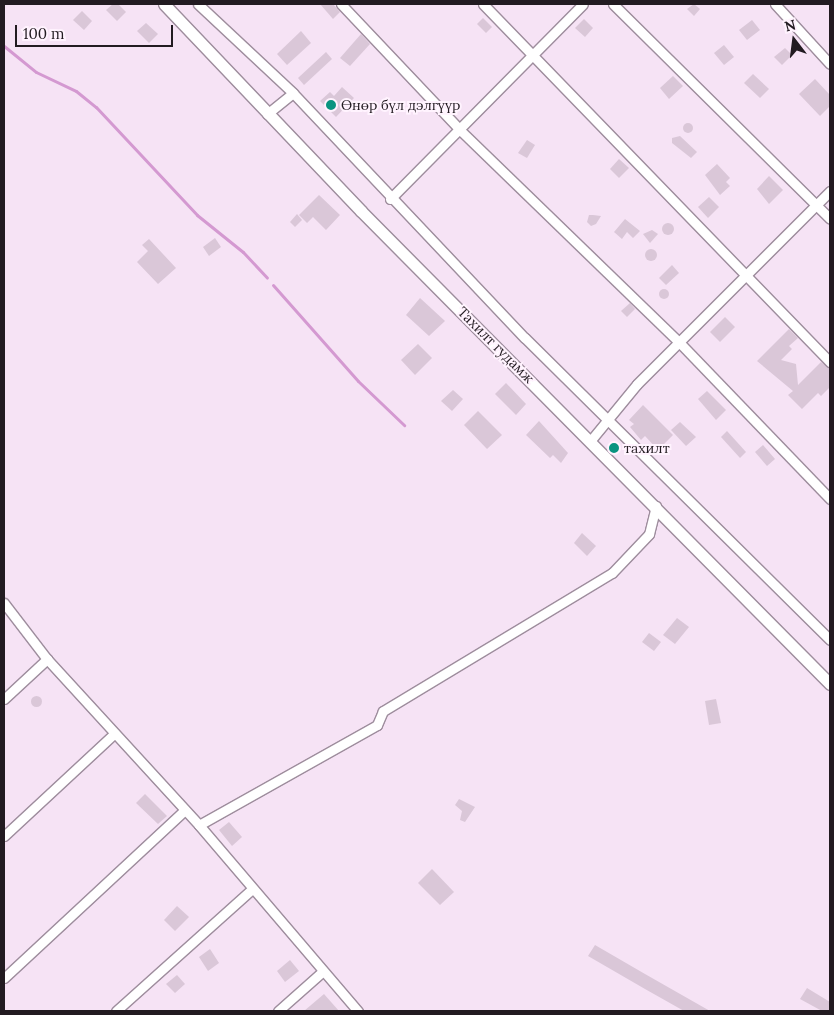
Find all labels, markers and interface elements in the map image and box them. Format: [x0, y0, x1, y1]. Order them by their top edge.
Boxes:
scale bar [18, 15, 175, 47]
north arrow [769, 15, 819, 65]
text: N [783, 15, 798, 36]
text: 100 m [23, 24, 64, 43]
place label: Өнөр бүл дэлгүүр [341, 97, 460, 113]
marker: Өнөр бүл дэлгүүр [325, 99, 337, 111]
street label: Тахилт гудамж [454, 303, 538, 387]
place label: тахилт [624, 440, 670, 456]
marker: тахилт [608, 442, 620, 454]

